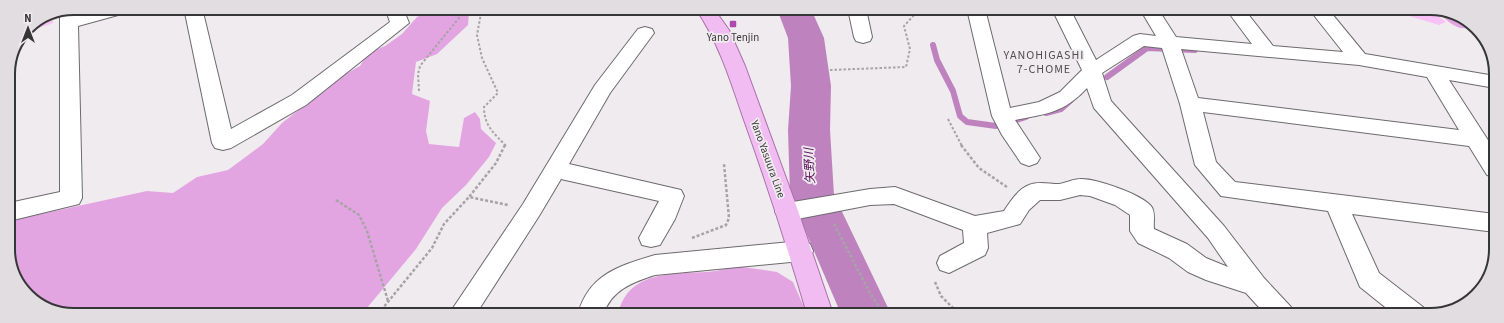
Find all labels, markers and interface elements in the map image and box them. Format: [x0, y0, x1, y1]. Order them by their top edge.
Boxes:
north arrow [8, 8, 48, 48]
text: N [24, 11, 32, 26]
marker: Yano Tenjin [728, 19, 738, 29]
place label: Yano Tenjin [706, 30, 759, 45]
district label: YANOHIGASHI 7-CHOME [1002, 47, 1085, 78]
street label: Yano Yasuura Line [747, 117, 789, 200]
water label: 矢野川 [800, 146, 819, 184]

